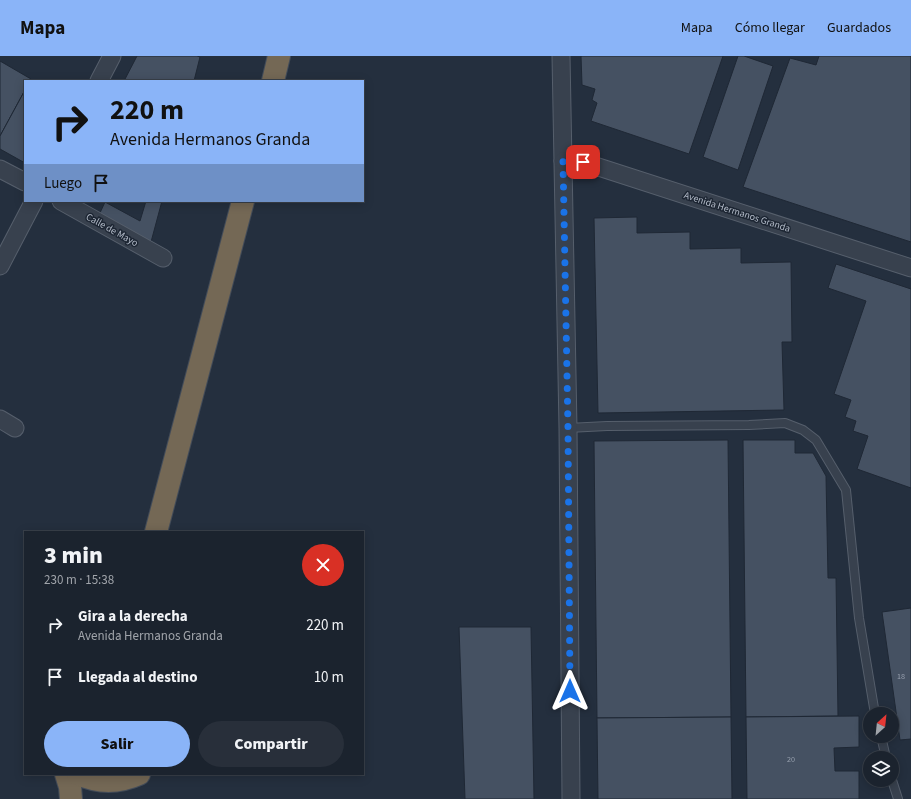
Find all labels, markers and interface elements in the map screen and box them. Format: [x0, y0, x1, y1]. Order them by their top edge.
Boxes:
text: Mapa [20, 15, 65, 42]
text: Mapa [681, 18, 713, 38]
text: Cómo llegar [735, 18, 805, 38]
text: Guardados [827, 18, 891, 38]
text: 220 m [110, 90, 184, 130]
icon: right [44, 96, 96, 148]
text: Avenida Hermanos Granda [110, 127, 310, 152]
pin [566, 145, 600, 179]
icon: arrive [572, 151, 594, 173]
icon: arrive [90, 172, 112, 194]
text: Luego [44, 173, 82, 194]
street label: Avenida Hermanos Granda [682, 188, 792, 236]
street label: Calle de Mayo [83, 210, 141, 250]
text: 3 min [44, 538, 103, 573]
button: close [302, 544, 344, 586]
text: 230 m · 15:38 [44, 571, 114, 589]
text: Gira a la derecha [78, 606, 188, 627]
icon: right [44, 614, 66, 636]
text: 220 m [306, 615, 344, 636]
text: Avenida Hermanos Granda [78, 627, 223, 645]
icon: arrive [44, 666, 66, 688]
text: Llegada al destino [78, 667, 198, 688]
text: 10 m [314, 667, 344, 688]
position arrow [549, 670, 591, 712]
house number: 18 [897, 671, 905, 682]
north arrow [863, 707, 899, 743]
map controls [863, 707, 899, 787]
button: Salir [44, 721, 190, 767]
button: Compartir [198, 721, 344, 767]
button: layers [863, 751, 899, 787]
house number: 20 [787, 754, 795, 765]

